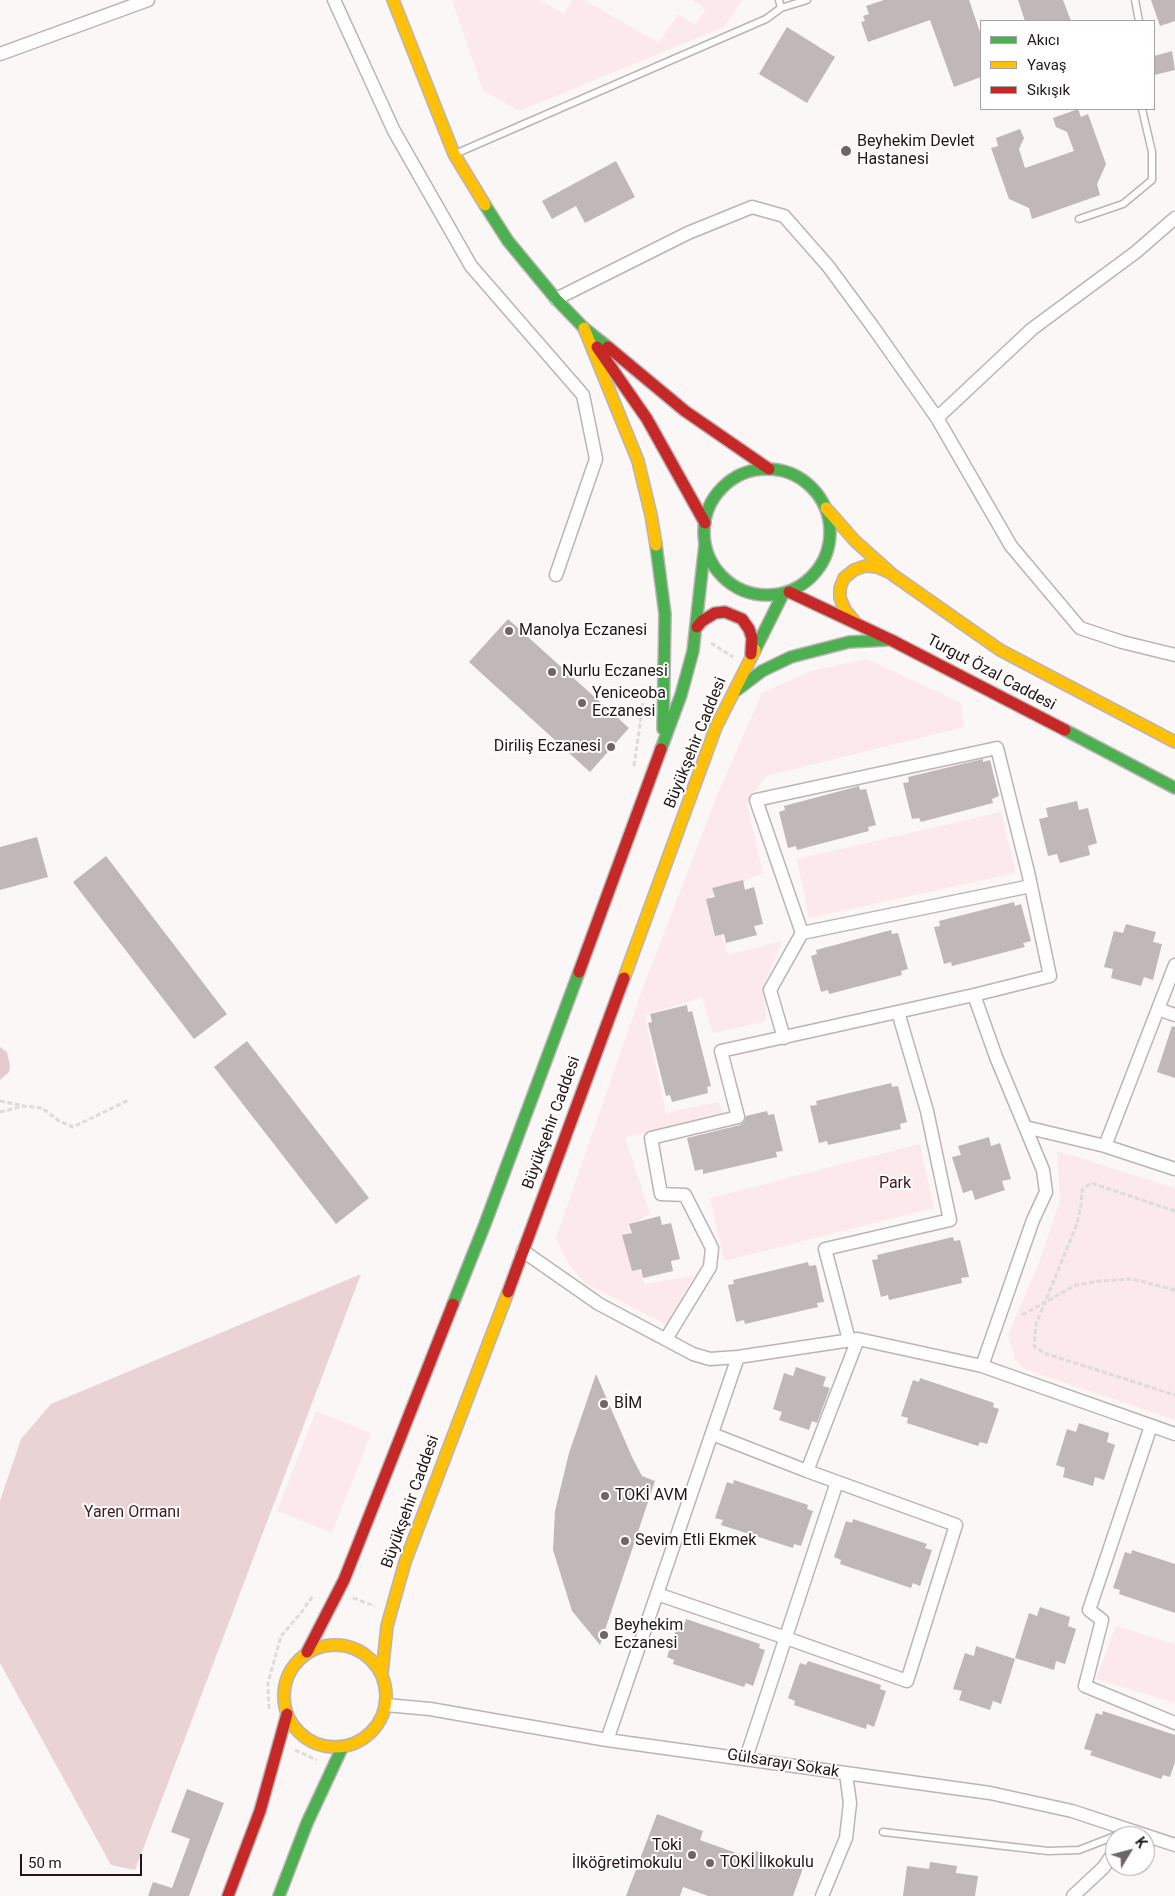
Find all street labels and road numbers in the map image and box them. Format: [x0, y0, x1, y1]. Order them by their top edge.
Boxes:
street label: Turgut Özal Caddesi [923, 631, 1059, 715]
street label: Büyükşehir Caddesi [661, 675, 731, 811]
street label: Büyükşehir Caddesi [519, 1054, 585, 1192]
street label: Büyükşehir Caddesi [378, 1433, 444, 1571]
street label: Gülsarayı Sokak [726, 1746, 840, 1782]

